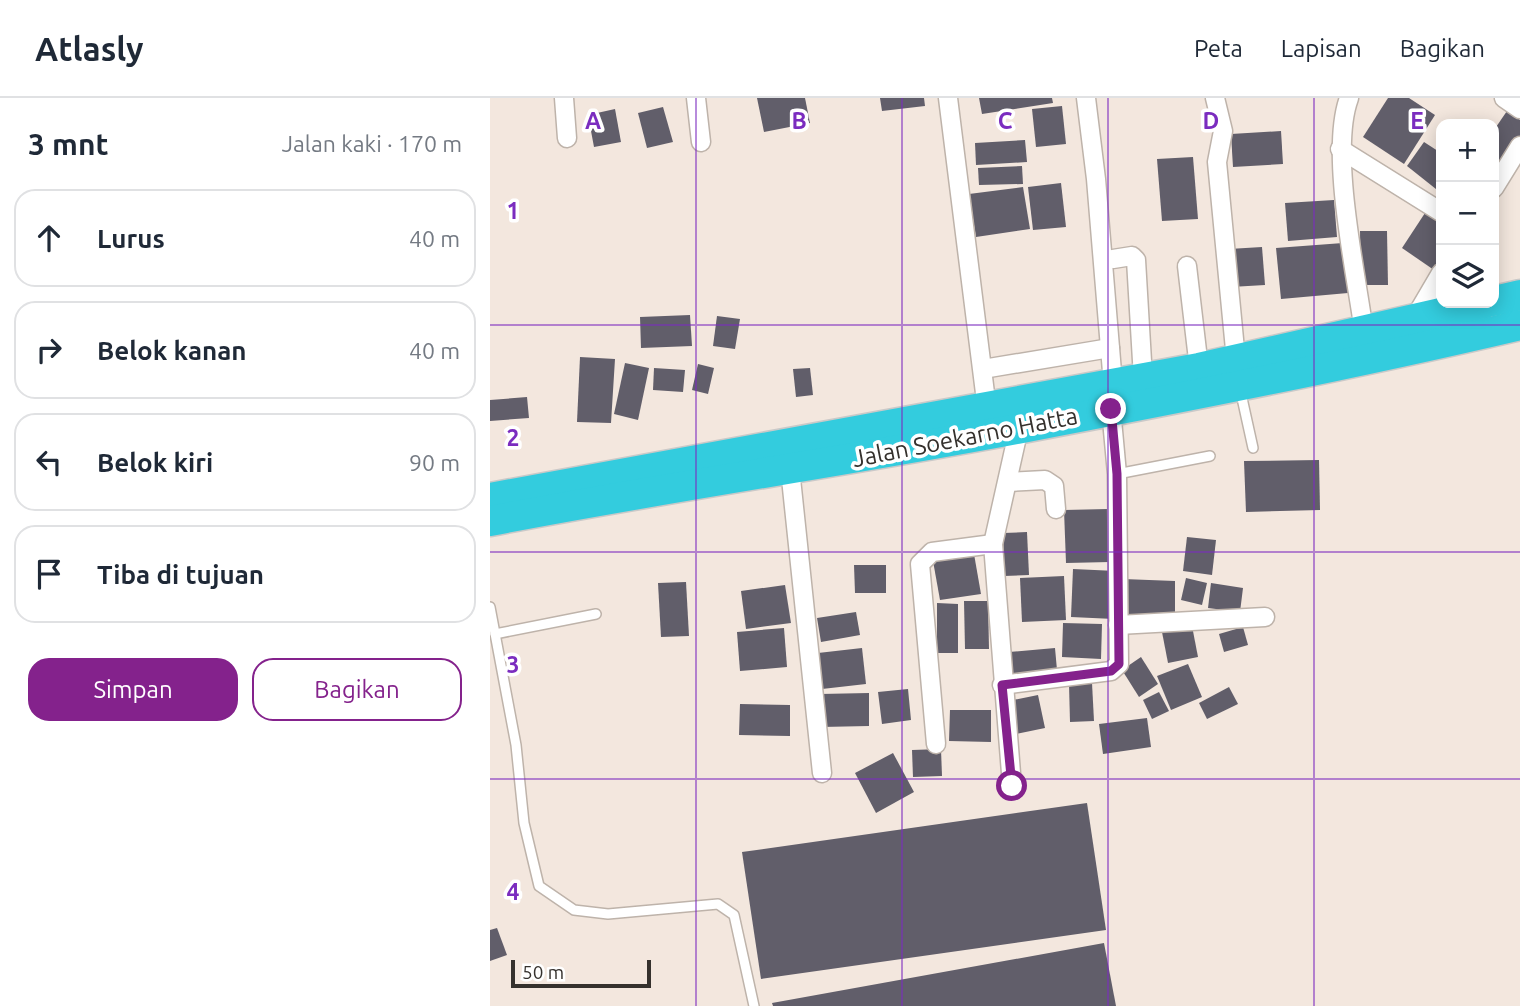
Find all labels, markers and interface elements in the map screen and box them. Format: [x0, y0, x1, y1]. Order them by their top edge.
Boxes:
text: Atlasly [35, 30, 144, 67]
text: Peta [1194, 35, 1243, 62]
text: Lapisan [1281, 35, 1362, 62]
text: Bagikan [1400, 35, 1485, 62]
text: A [585, 108, 601, 133]
text: B [791, 108, 807, 133]
text: C [998, 108, 1013, 133]
text: D [1203, 108, 1219, 133]
text: E [1410, 108, 1424, 133]
map controls [1436, 119, 1499, 308]
button: + [1436, 119, 1499, 182]
text: 3 mnt [28, 127, 108, 161]
text: Jalan kaki · 170 m [282, 131, 462, 156]
button: − [1436, 182, 1499, 245]
text: 1 [507, 198, 519, 223]
icon: ahead [30, 219, 68, 257]
text: Lurus [97, 224, 165, 253]
text: 40 m [409, 226, 460, 251]
button: layers [1436, 245, 1499, 308]
icon: right [30, 331, 68, 369]
text: Belok kanan [97, 336, 247, 365]
text: 40 m [409, 338, 460, 363]
route end [1095, 393, 1126, 424]
street label: Jalan Soekarno Hatta [850, 402, 1080, 472]
text: 2 [507, 425, 519, 450]
icon: left [30, 443, 68, 481]
text: Belok kiri [97, 448, 213, 477]
text: 90 m [409, 450, 460, 475]
icon: arrive [30, 555, 68, 593]
text: Tiba di tujuan [97, 560, 264, 589]
text: 3 [507, 652, 519, 677]
button: Simpan [28, 658, 238, 721]
button: Bagikan [252, 658, 462, 721]
route start [996, 770, 1027, 801]
text: 4 [507, 879, 520, 904]
scale bar [511, 957, 651, 989]
text: 50 m [522, 961, 564, 983]

